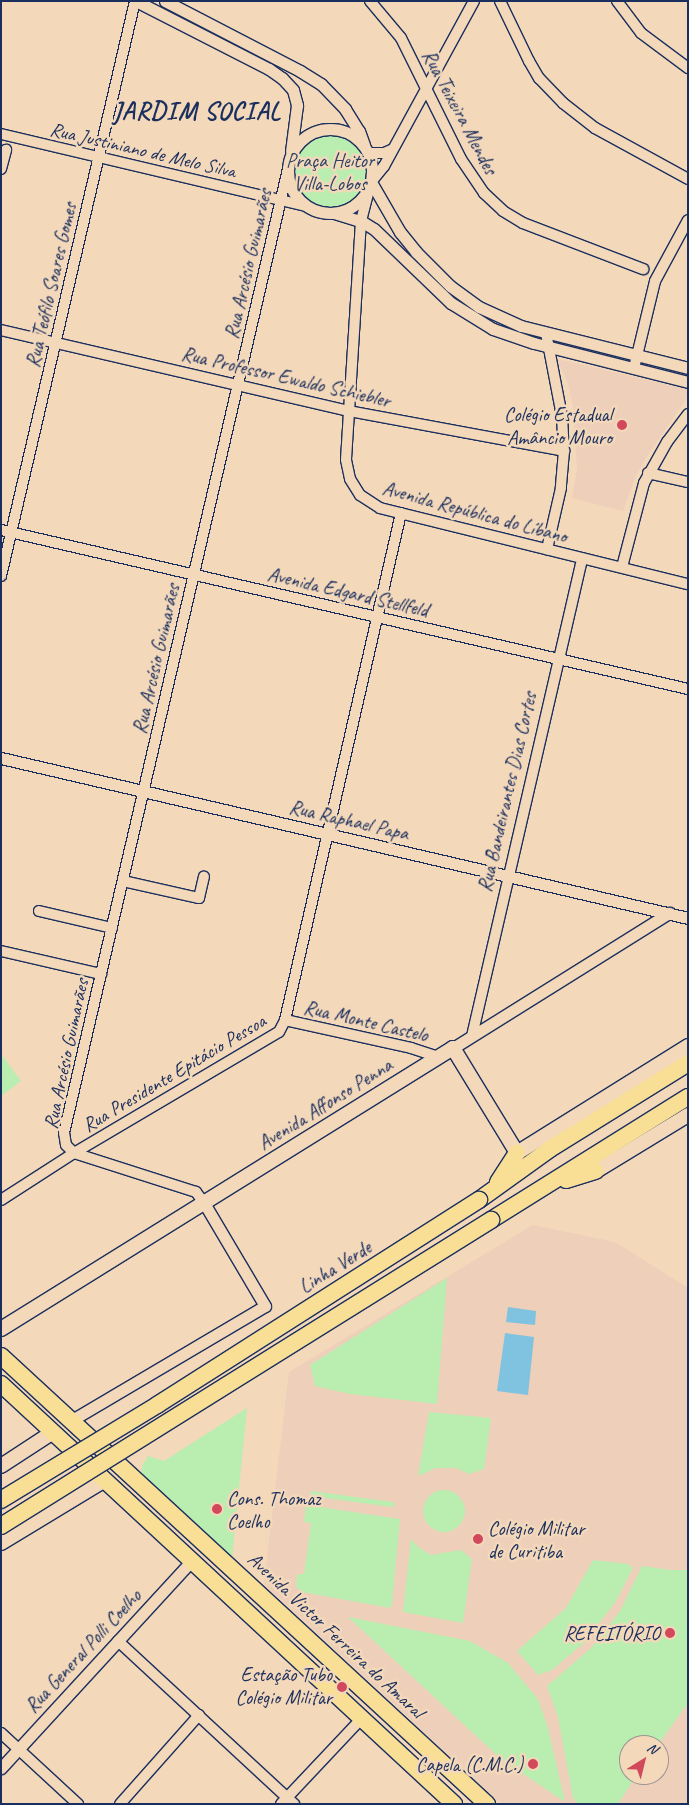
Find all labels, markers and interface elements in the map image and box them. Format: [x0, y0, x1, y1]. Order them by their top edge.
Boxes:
street label: Rua Teixeira Mendes [417, 46, 503, 178]
district label: JARDIM SOCIAL [113, 96, 281, 126]
street label: Rua Justiniano de Melo Silva [47, 117, 239, 183]
park label: Praça Heitor Villa-Lobos [286, 148, 374, 195]
street label: Rua Arcésio Guimarães [219, 187, 277, 341]
street label: Rua Teófilo Soares Gomes [21, 201, 81, 369]
street label: Rua Professor Ewaldo Schiebler [179, 341, 393, 413]
place label: Colégio Estadual Amâncio Mouro [503, 402, 612, 449]
marker: Colégio Estadual Amâncio Mouro [616, 419, 628, 431]
street label: Avenida República do Líbano [380, 476, 570, 548]
street label: Avenida Edgard Stellfeld [265, 562, 431, 622]
street label: Rua Arcésio Guimarães [127, 582, 185, 736]
street label: Rua Bandeirantes Dias Cortes [472, 689, 542, 895]
street label: Rua Raphael Papa [287, 795, 411, 845]
street label: Rua Arcésio Guimarães [38, 977, 94, 1131]
street label: Rua Monte Castelo [301, 995, 431, 1047]
street label: Rua Presidente Epitácio Pessoa [78, 1009, 270, 1137]
street label: Avenida Affonso Penna [254, 1053, 396, 1155]
street label: Linha Verde [294, 1235, 376, 1299]
place label: Cons. Thomaz Coelho [227, 1486, 321, 1533]
marker: Cons. Thomaz Coelho [211, 1503, 223, 1515]
place label: Colégio Militar de Curitiba [488, 1516, 585, 1563]
marker: Colégio Militar de Curitiba [472, 1533, 484, 1545]
street label: Avenida Victor Ferreira do Amaral [243, 1547, 429, 1723]
street label: Rua General Polli Coelho [20, 1585, 146, 1717]
place label: REFEITÓRIO [564, 1621, 660, 1645]
marker: REFEITÓRIO [664, 1627, 676, 1639]
place label: Estação Tubo Colégio Militar [235, 1663, 332, 1710]
marker: Estação Tubo Colégio Militar [336, 1681, 348, 1693]
north arrow [619, 1735, 669, 1785]
text: N [644, 1739, 661, 1758]
place label: Capela (C.M.C.) [416, 1752, 523, 1776]
marker: Capela (C.M.C.) [527, 1758, 539, 1770]

